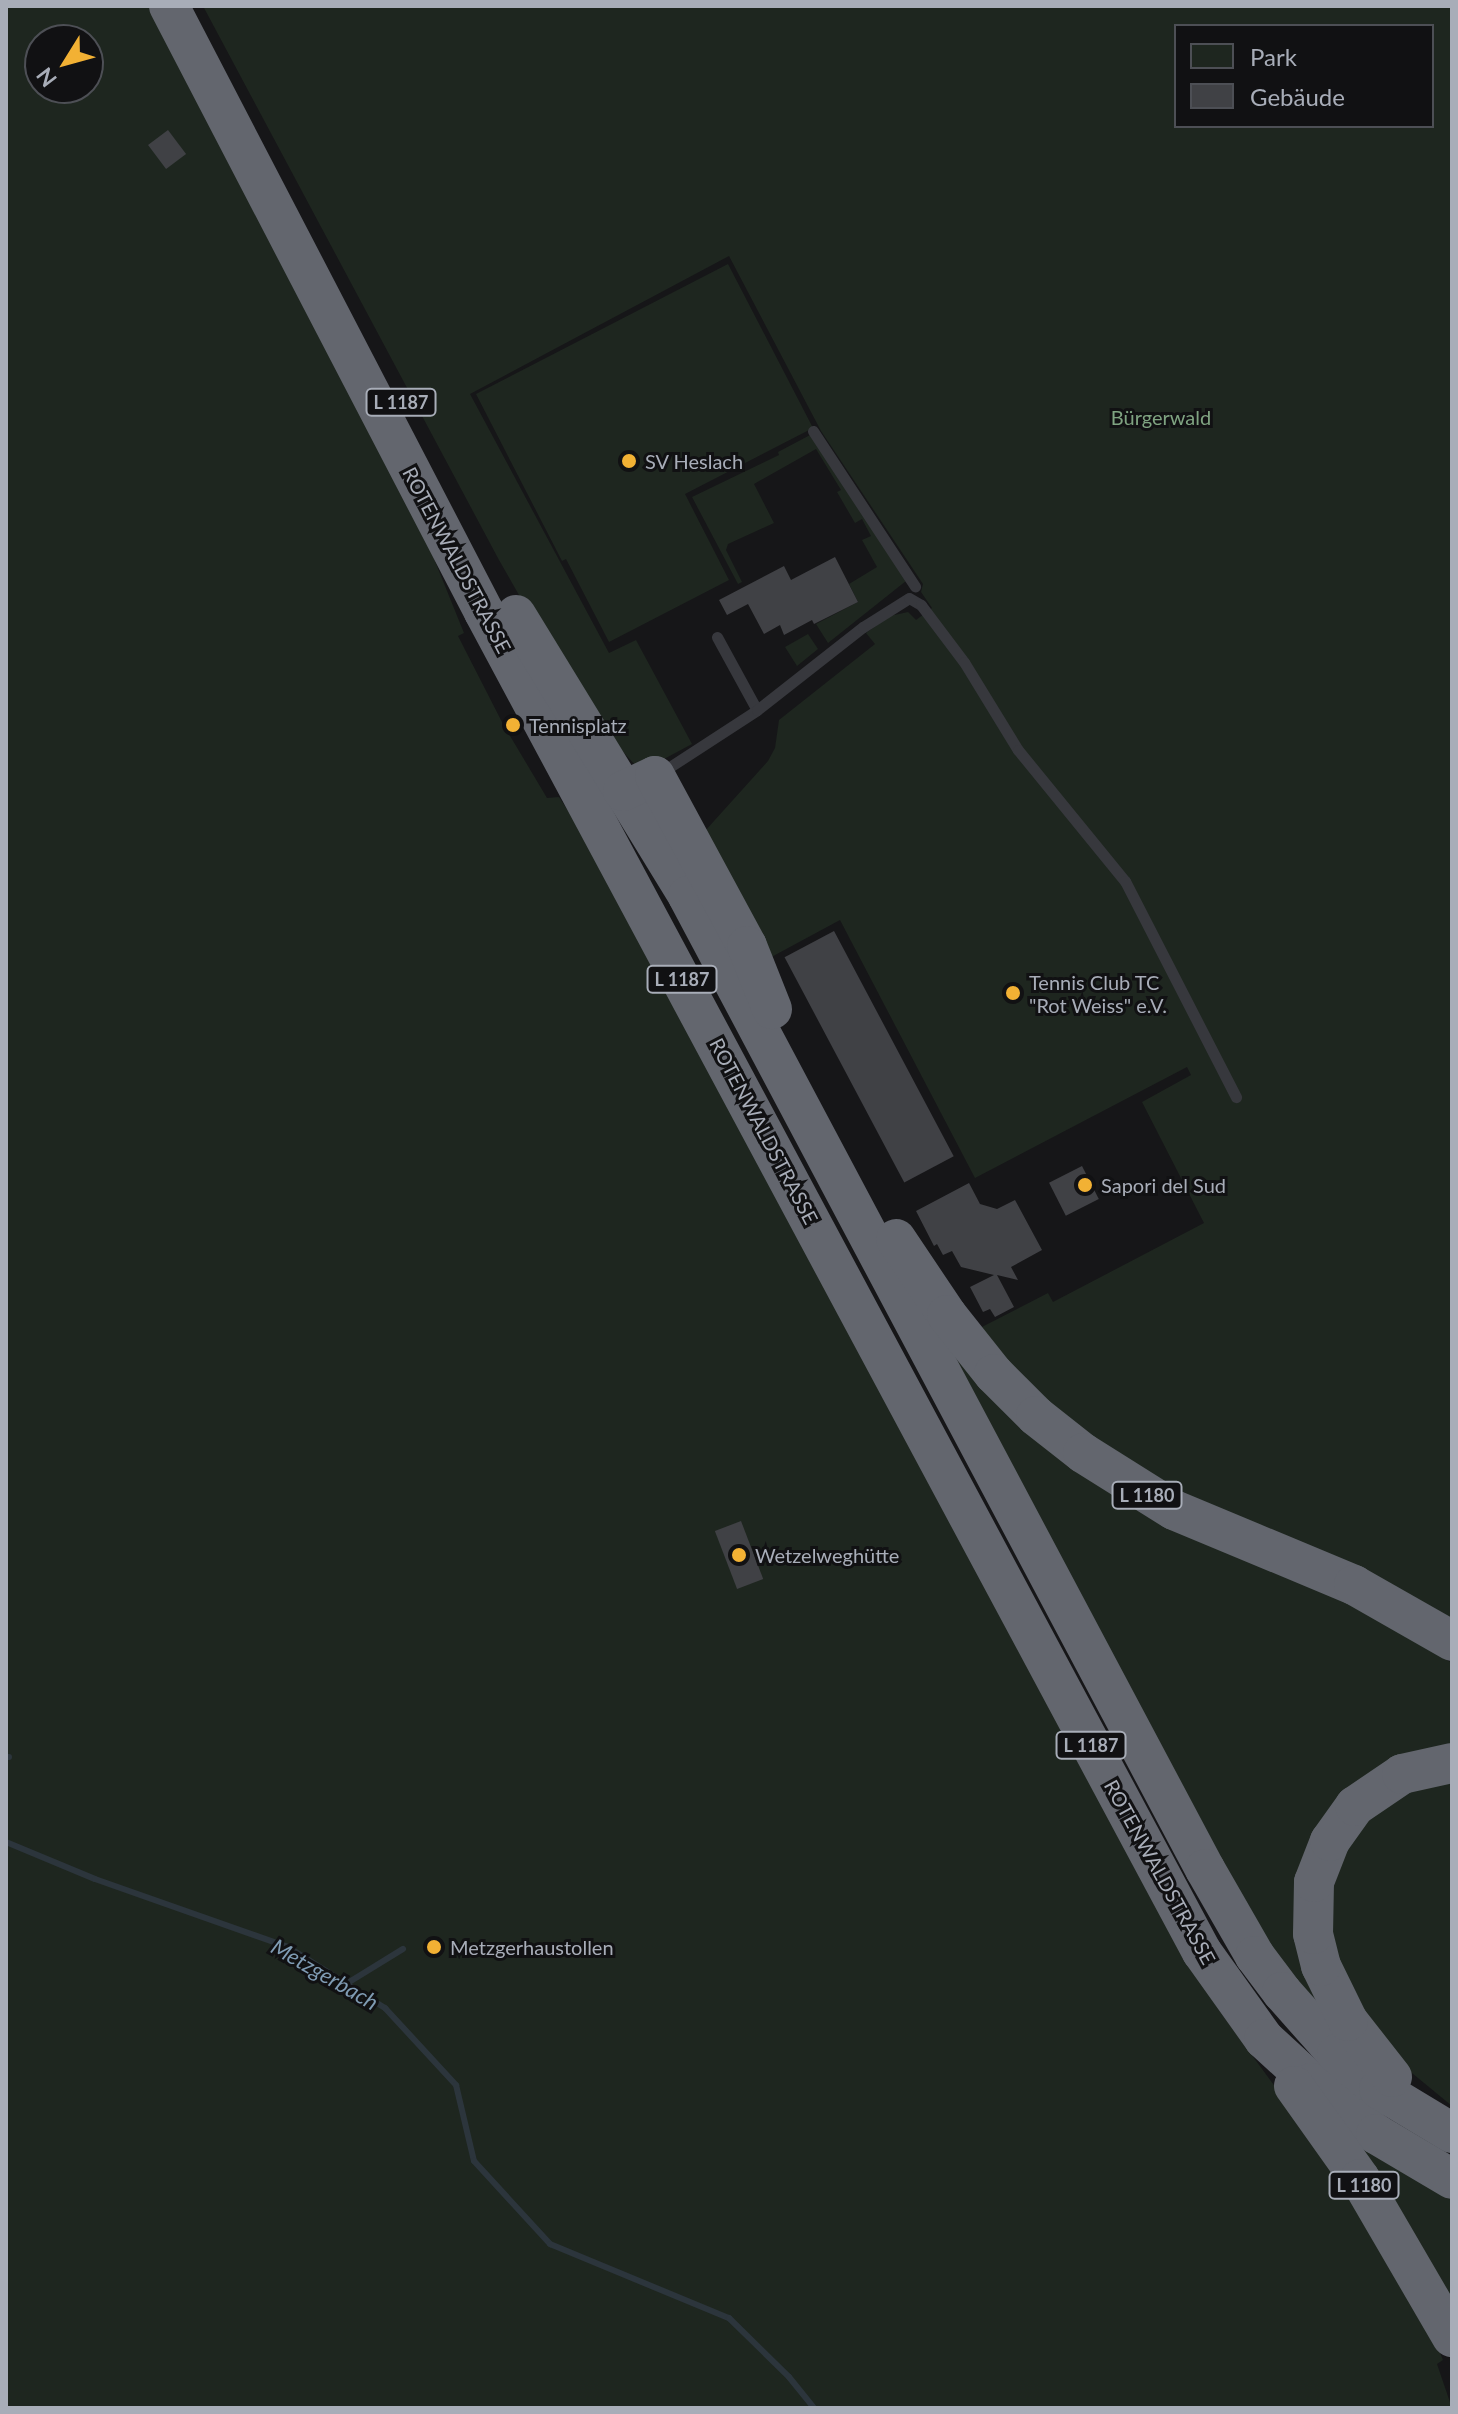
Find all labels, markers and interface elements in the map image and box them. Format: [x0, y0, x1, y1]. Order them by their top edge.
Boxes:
north arrow [24, 24, 104, 104]
legend [1174, 24, 1434, 128]
text: Park [1250, 42, 1297, 71]
text: N [30, 63, 62, 92]
text: Gebäude [1250, 82, 1345, 111]
road number: L 1187 [365, 388, 437, 416]
park label: Bürgerwald [1111, 405, 1211, 429]
place label: SV Heslach [645, 449, 744, 473]
marker: SV Heslach [620, 452, 638, 470]
street label: ROTENWALDSTRASSE [398, 463, 516, 657]
place label: Tennisplatz [529, 713, 627, 737]
marker: Tennisplatz [504, 716, 522, 734]
road number: L 1187 [646, 965, 718, 993]
place label: Tennis Club TC "Rot Weiss" e.V. [1029, 970, 1167, 1017]
marker: Tennis Club TC "Rot Weiss" e.V. [1004, 984, 1022, 1002]
street label: ROTENWALDSTRASSE [705, 1034, 823, 1228]
place label: Sapori del Sud [1101, 1173, 1226, 1197]
marker: Sapori del Sud [1076, 1176, 1094, 1194]
road number: L 1180 [1111, 1481, 1183, 1509]
place label: Wetzelweghütte [755, 1543, 899, 1567]
marker: Wetzelweghütte [730, 1546, 748, 1564]
road number: L 1187 [1055, 1731, 1127, 1759]
street label: ROTENWALDSTRASSE [1099, 1776, 1221, 1968]
water label: Metzgerbach [267, 1933, 383, 2015]
place label: Metzgerhaustollen [450, 1935, 614, 1959]
marker: Metzgerhaustollen [425, 1938, 443, 1956]
road number: L 1180 [1328, 2171, 1400, 2199]

